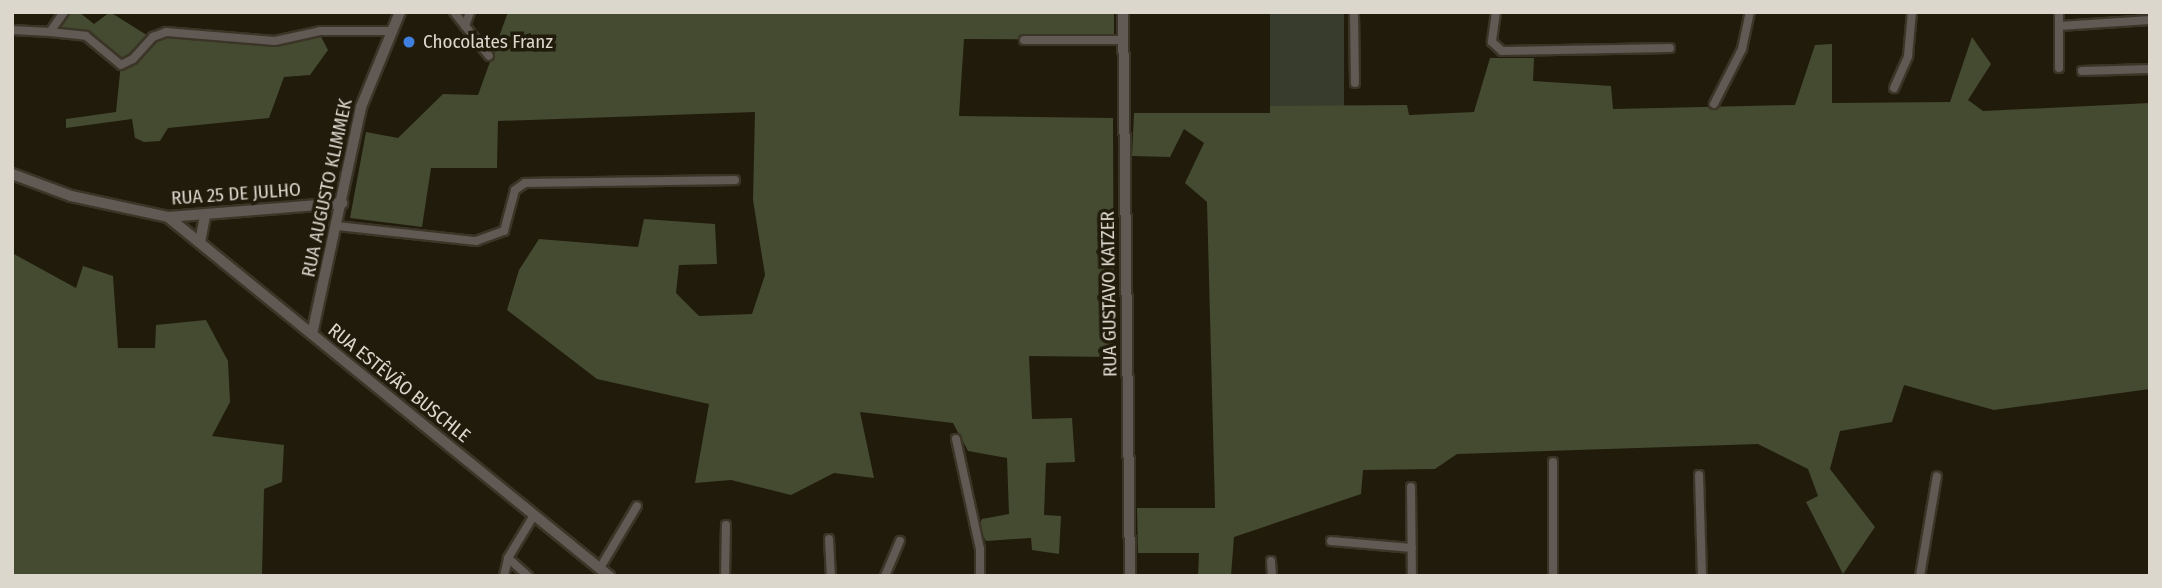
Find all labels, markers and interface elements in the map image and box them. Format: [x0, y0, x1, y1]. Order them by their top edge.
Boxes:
place label: Chocolates Franz [423, 31, 553, 53]
marker: Chocolates Franz [401, 34, 417, 50]
street label: RUA AUGUSTO KLIMMEK [297, 97, 357, 279]
street label: RUA 25 DE JULHO [170, 178, 302, 210]
street label: RUA GUSTAVO KATZER [1096, 211, 1122, 377]
street label: RUA ESTÊVÃO BUSCHLE [323, 319, 475, 447]

